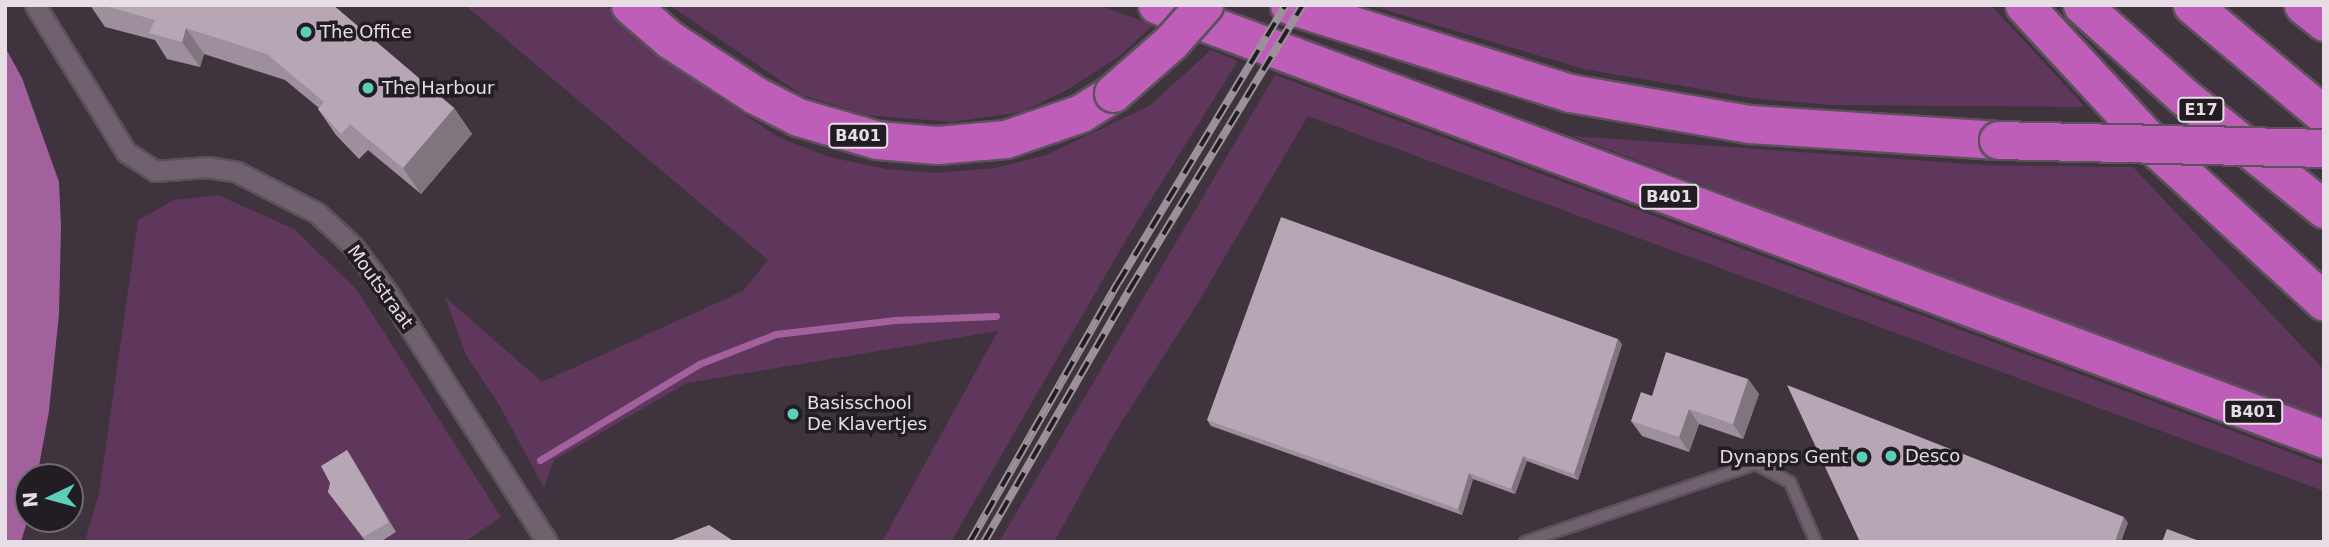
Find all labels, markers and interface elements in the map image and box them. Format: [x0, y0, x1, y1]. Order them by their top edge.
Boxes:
place label: The Office [320, 21, 412, 43]
marker: The Office [298, 24, 314, 40]
place label: The Harbour [382, 77, 494, 99]
marker: The Harbour [360, 80, 376, 96]
road number: E17 [2176, 97, 2226, 122]
road number: B401 [826, 124, 890, 148]
road number: B401 [1638, 184, 1700, 210]
street label: Moutstraat [342, 241, 418, 333]
place label: Basisschool De Klavertjes [807, 393, 927, 436]
road number: B401 [2222, 400, 2284, 424]
marker: Basisschool De Klavertjes [785, 406, 801, 422]
place label: Desco [1905, 445, 1960, 467]
place label: Dynapps Gent [1720, 446, 1848, 468]
marker: Desco [1883, 448, 1899, 464]
marker: Dynapps Gent [1854, 449, 1870, 465]
north arrow [14, 463, 84, 533]
text: N [18, 491, 42, 509]

